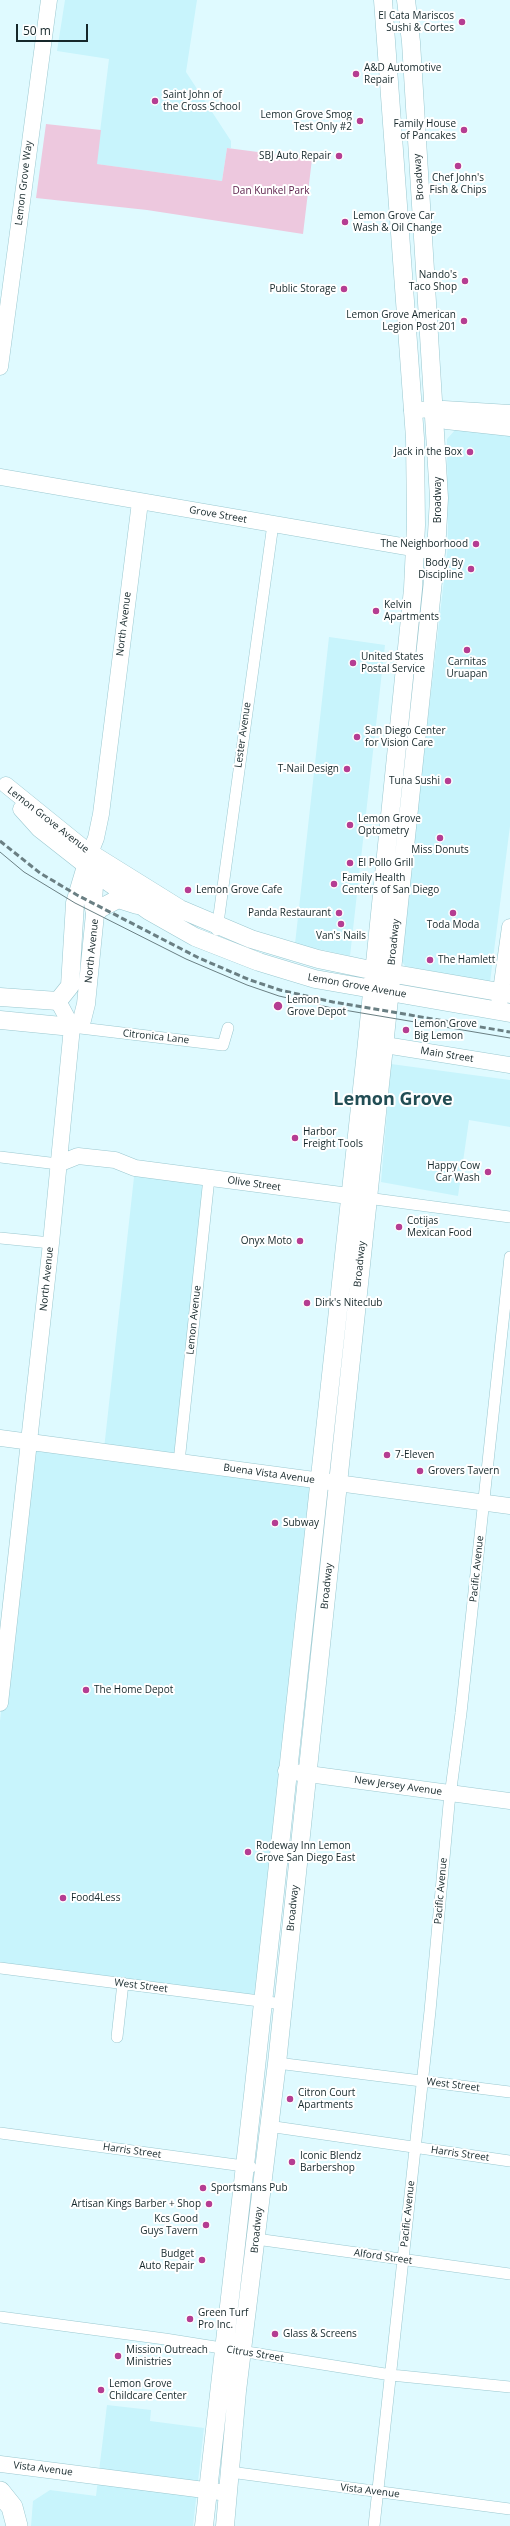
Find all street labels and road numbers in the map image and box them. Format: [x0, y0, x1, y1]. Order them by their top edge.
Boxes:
street label: Lemon Grove Way [13, 140, 35, 226]
street label: Broadway [411, 153, 427, 201]
street label: Broadway [432, 477, 444, 523]
street label: Grove Street [188, 504, 248, 526]
street label: North Avenue [114, 591, 134, 657]
street label: Lester Avenue [232, 701, 254, 769]
street label: Lemon Grove Avenue [5, 784, 91, 856]
street label: North Avenue [83, 918, 101, 984]
street label: Broadway [386, 918, 402, 966]
street label: Lemon Grove Avenue [307, 971, 407, 1001]
street label: Citronica Lane [122, 1028, 190, 1046]
street label: Main Street [420, 1045, 474, 1065]
street label: Olive Street [226, 1174, 282, 1194]
street label: Broadway [352, 1240, 368, 1288]
street label: North Avenue [38, 1246, 56, 1312]
street label: Lemon Avenue [184, 1285, 204, 1355]
street label: Buena Vista Avenue [222, 1462, 316, 1486]
street label: Pacific Avenue [468, 1535, 486, 1603]
street label: Broadway [319, 1562, 335, 1610]
street label: New Jersey Avenue [353, 1774, 443, 1798]
street label: Pacific Avenue [432, 1857, 450, 1925]
street label: Broadway [285, 1884, 301, 1932]
street label: West Street [114, 1977, 168, 1995]
street label: West Street [426, 2076, 480, 2094]
street label: Harris Street [102, 2141, 162, 2161]
street label: Harris Street [430, 2144, 490, 2164]
street label: Pacific Avenue [399, 2180, 417, 2248]
street label: Broadway [249, 2206, 265, 2254]
street label: Alford Street [353, 2247, 413, 2267]
street label: Citrus Street [225, 2344, 285, 2364]
street label: Vista Avenue [13, 2459, 73, 2479]
street label: Vista Avenue [340, 2481, 400, 2501]

